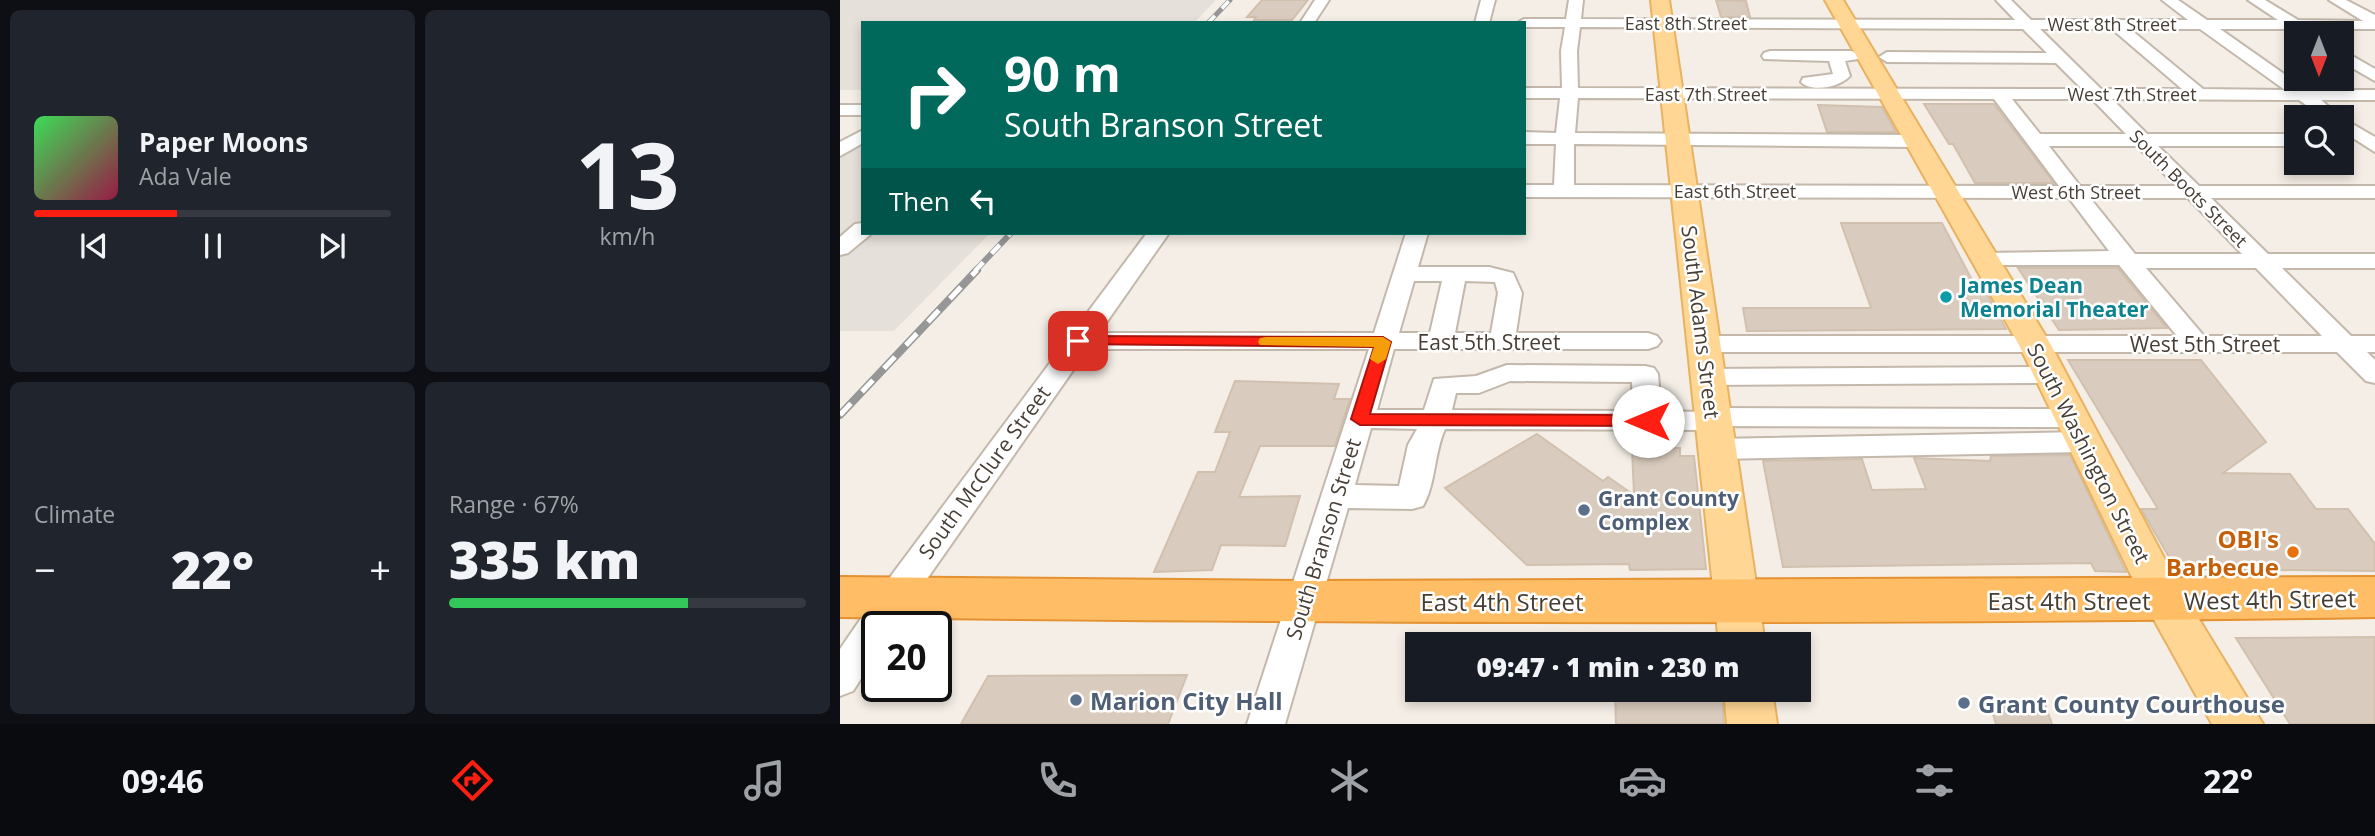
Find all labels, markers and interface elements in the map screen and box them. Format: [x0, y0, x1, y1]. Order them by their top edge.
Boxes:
street label: East 8th Street [1625, 11, 1747, 35]
street label: West 8th Street [2047, 12, 2177, 36]
north arrow [2284, 21, 2354, 91]
map controls [2284, 21, 2354, 175]
text: 90 m [1004, 40, 1121, 106]
icon: right [889, 49, 980, 140]
street label: East 7th Street [1645, 82, 1767, 106]
street label: West 7th Street [2067, 82, 2197, 106]
text: South Branson Street [1004, 103, 1323, 146]
button: search [2284, 105, 2354, 175]
text: 13 [575, 112, 680, 236]
text: Paper Moons [139, 124, 308, 160]
street label: South Boots Street [2125, 124, 2253, 252]
text: Ada Vale [139, 160, 232, 192]
street label: East 6th Street [1674, 179, 1796, 203]
street label: West 6th Street [2011, 180, 2141, 204]
icon: left [964, 182, 1002, 220]
text: Then [889, 183, 950, 219]
text: km/h [600, 220, 655, 252]
street label: South Adams Street [1675, 224, 1727, 420]
icon: previous [75, 227, 113, 265]
icon: pause [194, 227, 232, 265]
icon: next [313, 227, 351, 265]
place label: James Dean Memorial Theater [1958, 271, 2149, 323]
marker: James Dean Memorial Theater [1938, 289, 1954, 305]
pin [1048, 311, 1108, 371]
icon: arrive [1059, 322, 1097, 360]
street label: East 5th Street [1418, 328, 1560, 356]
street label: West 5th Street [2130, 330, 2280, 358]
street label: South Washington Street [2021, 338, 2157, 568]
street label: South McClure Street [912, 380, 1056, 564]
position arrow [1611, 384, 1685, 458]
street label: South Branson Street [1279, 435, 1367, 643]
place label: Grant County Complex [1598, 484, 1739, 536]
text: Range · 67% [449, 488, 579, 520]
text: Climate [34, 498, 115, 530]
marker: Grant County Complex [1576, 502, 1592, 518]
place label: OBI's Barbecue [2166, 522, 2279, 583]
text: 335 km [449, 523, 640, 594]
text: 22° [171, 533, 254, 604]
text: − [34, 543, 56, 595]
text: + [369, 543, 391, 595]
marker: OBI's Barbecue [2285, 544, 2301, 560]
street label: West 4th Street [2184, 581, 2356, 617]
street label: East 4th Street [1987, 584, 2151, 617]
street label: East 4th Street [1420, 585, 1584, 618]
speed limit sign: 20 [861, 611, 952, 702]
text: 09:47 · 1 min · 230 m [1477, 649, 1739, 685]
place label: Marion City Hall [1090, 684, 1283, 717]
place label: Grant County Courthouse [1978, 687, 2285, 720]
marker: Marion City Hall [1068, 692, 1084, 708]
marker: Grant County Courthouse [1956, 695, 1972, 711]
icon: directions [448, 756, 497, 805]
icon: music [740, 756, 789, 805]
icon: phone [1033, 756, 1082, 805]
icon: climate [1325, 756, 1374, 805]
icon: car [1618, 756, 1667, 805]
icon: filters [1910, 756, 1959, 805]
text: 09:46 [122, 759, 204, 802]
text: 22° [2203, 759, 2253, 802]

